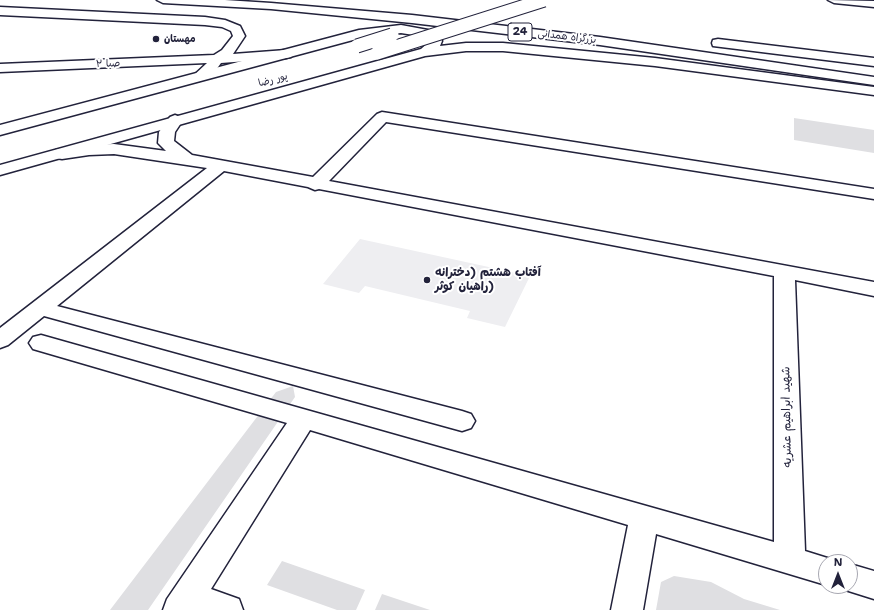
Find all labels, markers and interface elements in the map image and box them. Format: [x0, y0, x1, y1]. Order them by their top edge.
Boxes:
road number: 24 [508, 23, 532, 41]
street label: بزرگراه همدانی [537, 27, 597, 47]
place label: مهستان [164, 33, 195, 45]
marker: مهستان [151, 34, 161, 44]
street label: صبا ۲ [96, 58, 120, 70]
street label: پور رضا [257, 70, 289, 90]
place label: آفتاب هشتم (دخترانه راهیان کوثر) [435, 266, 541, 294]
marker: آفتاب هشتم (دخترانه راهیان کوثر) [422, 275, 432, 285]
street label: شهید ابراهیم عشریه [779, 366, 795, 468]
north arrow [818, 554, 858, 594]
text: N [834, 555, 842, 570]

